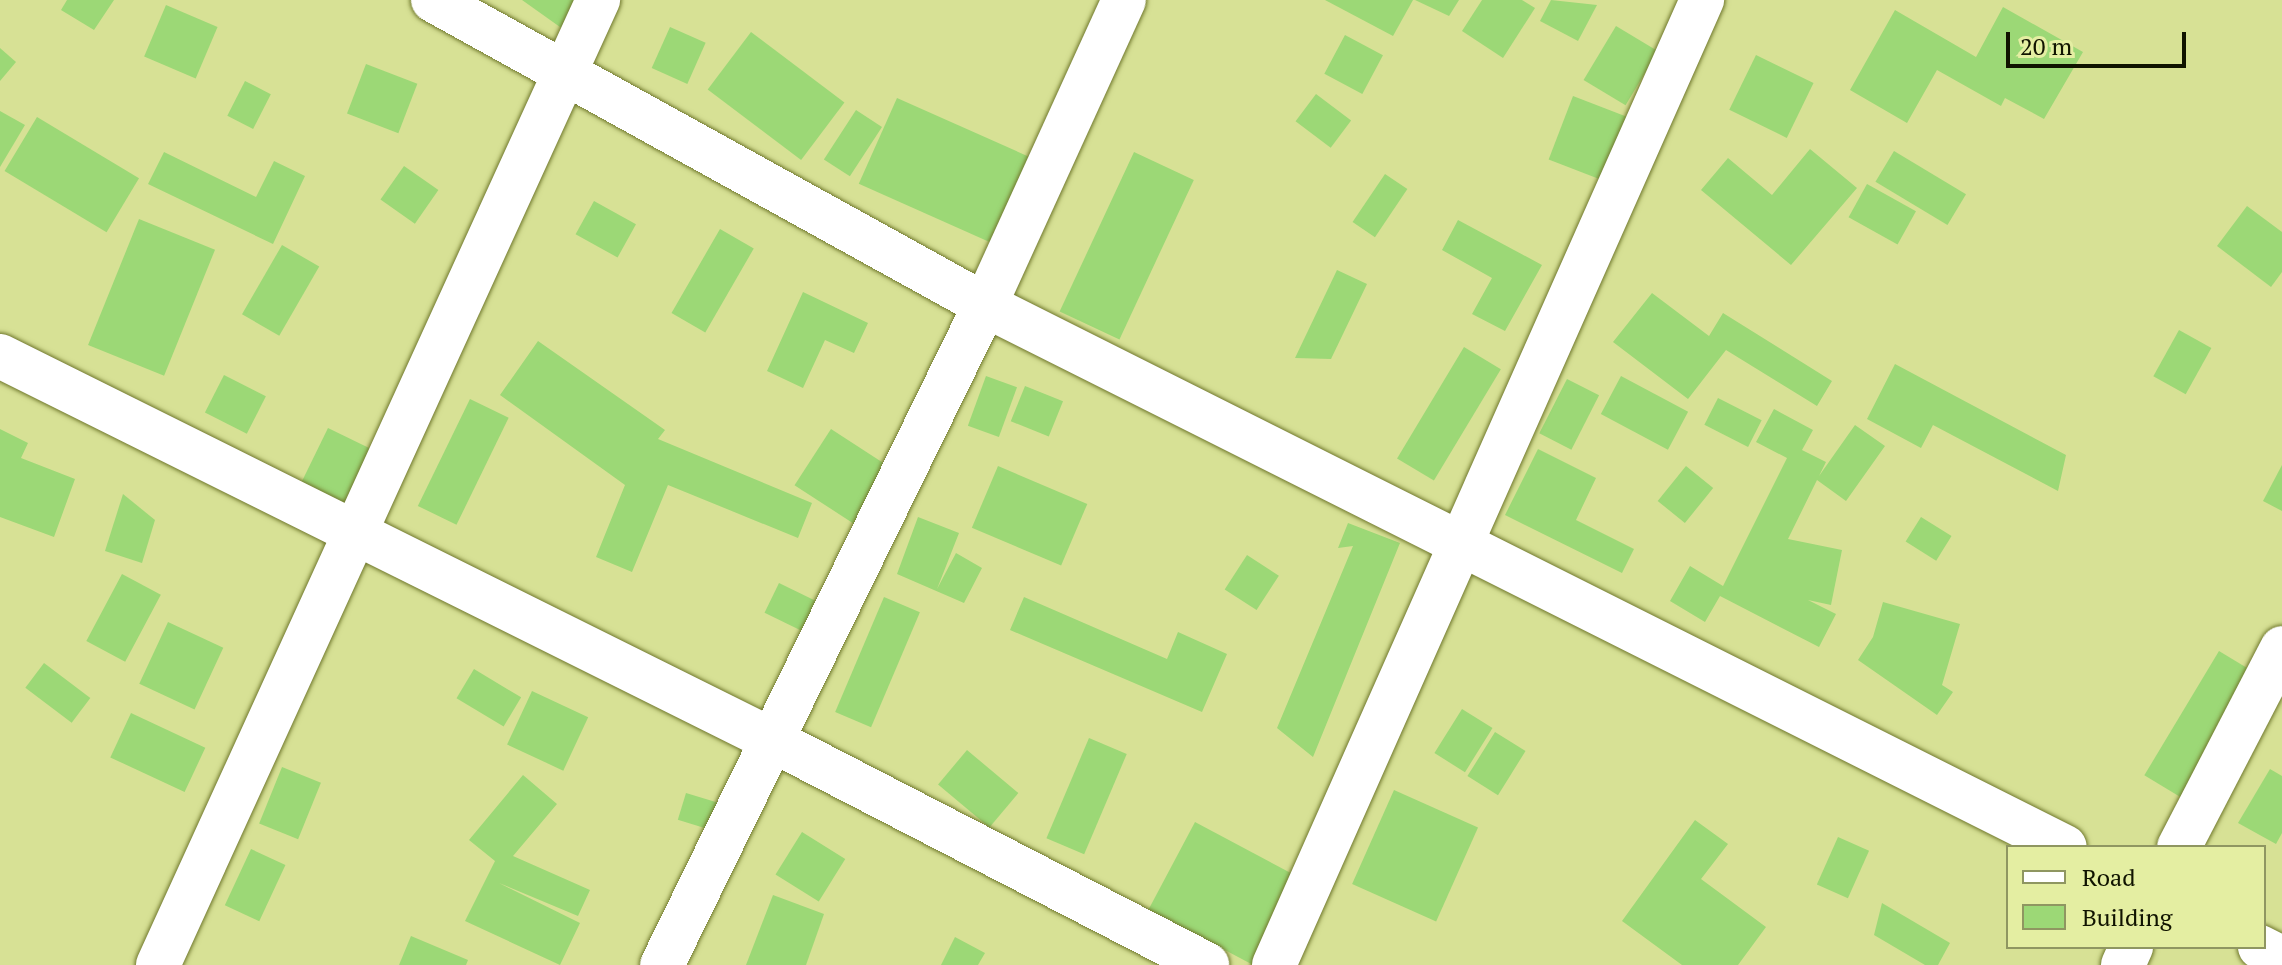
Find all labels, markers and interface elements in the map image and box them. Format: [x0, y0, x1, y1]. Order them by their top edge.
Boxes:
scale bar [2010, 16, 2190, 66]
text: 20 m [2020, 30, 2072, 62]
legend [2006, 845, 2266, 949]
text: Road [2082, 861, 2136, 893]
text: Building [2082, 901, 2172, 933]

